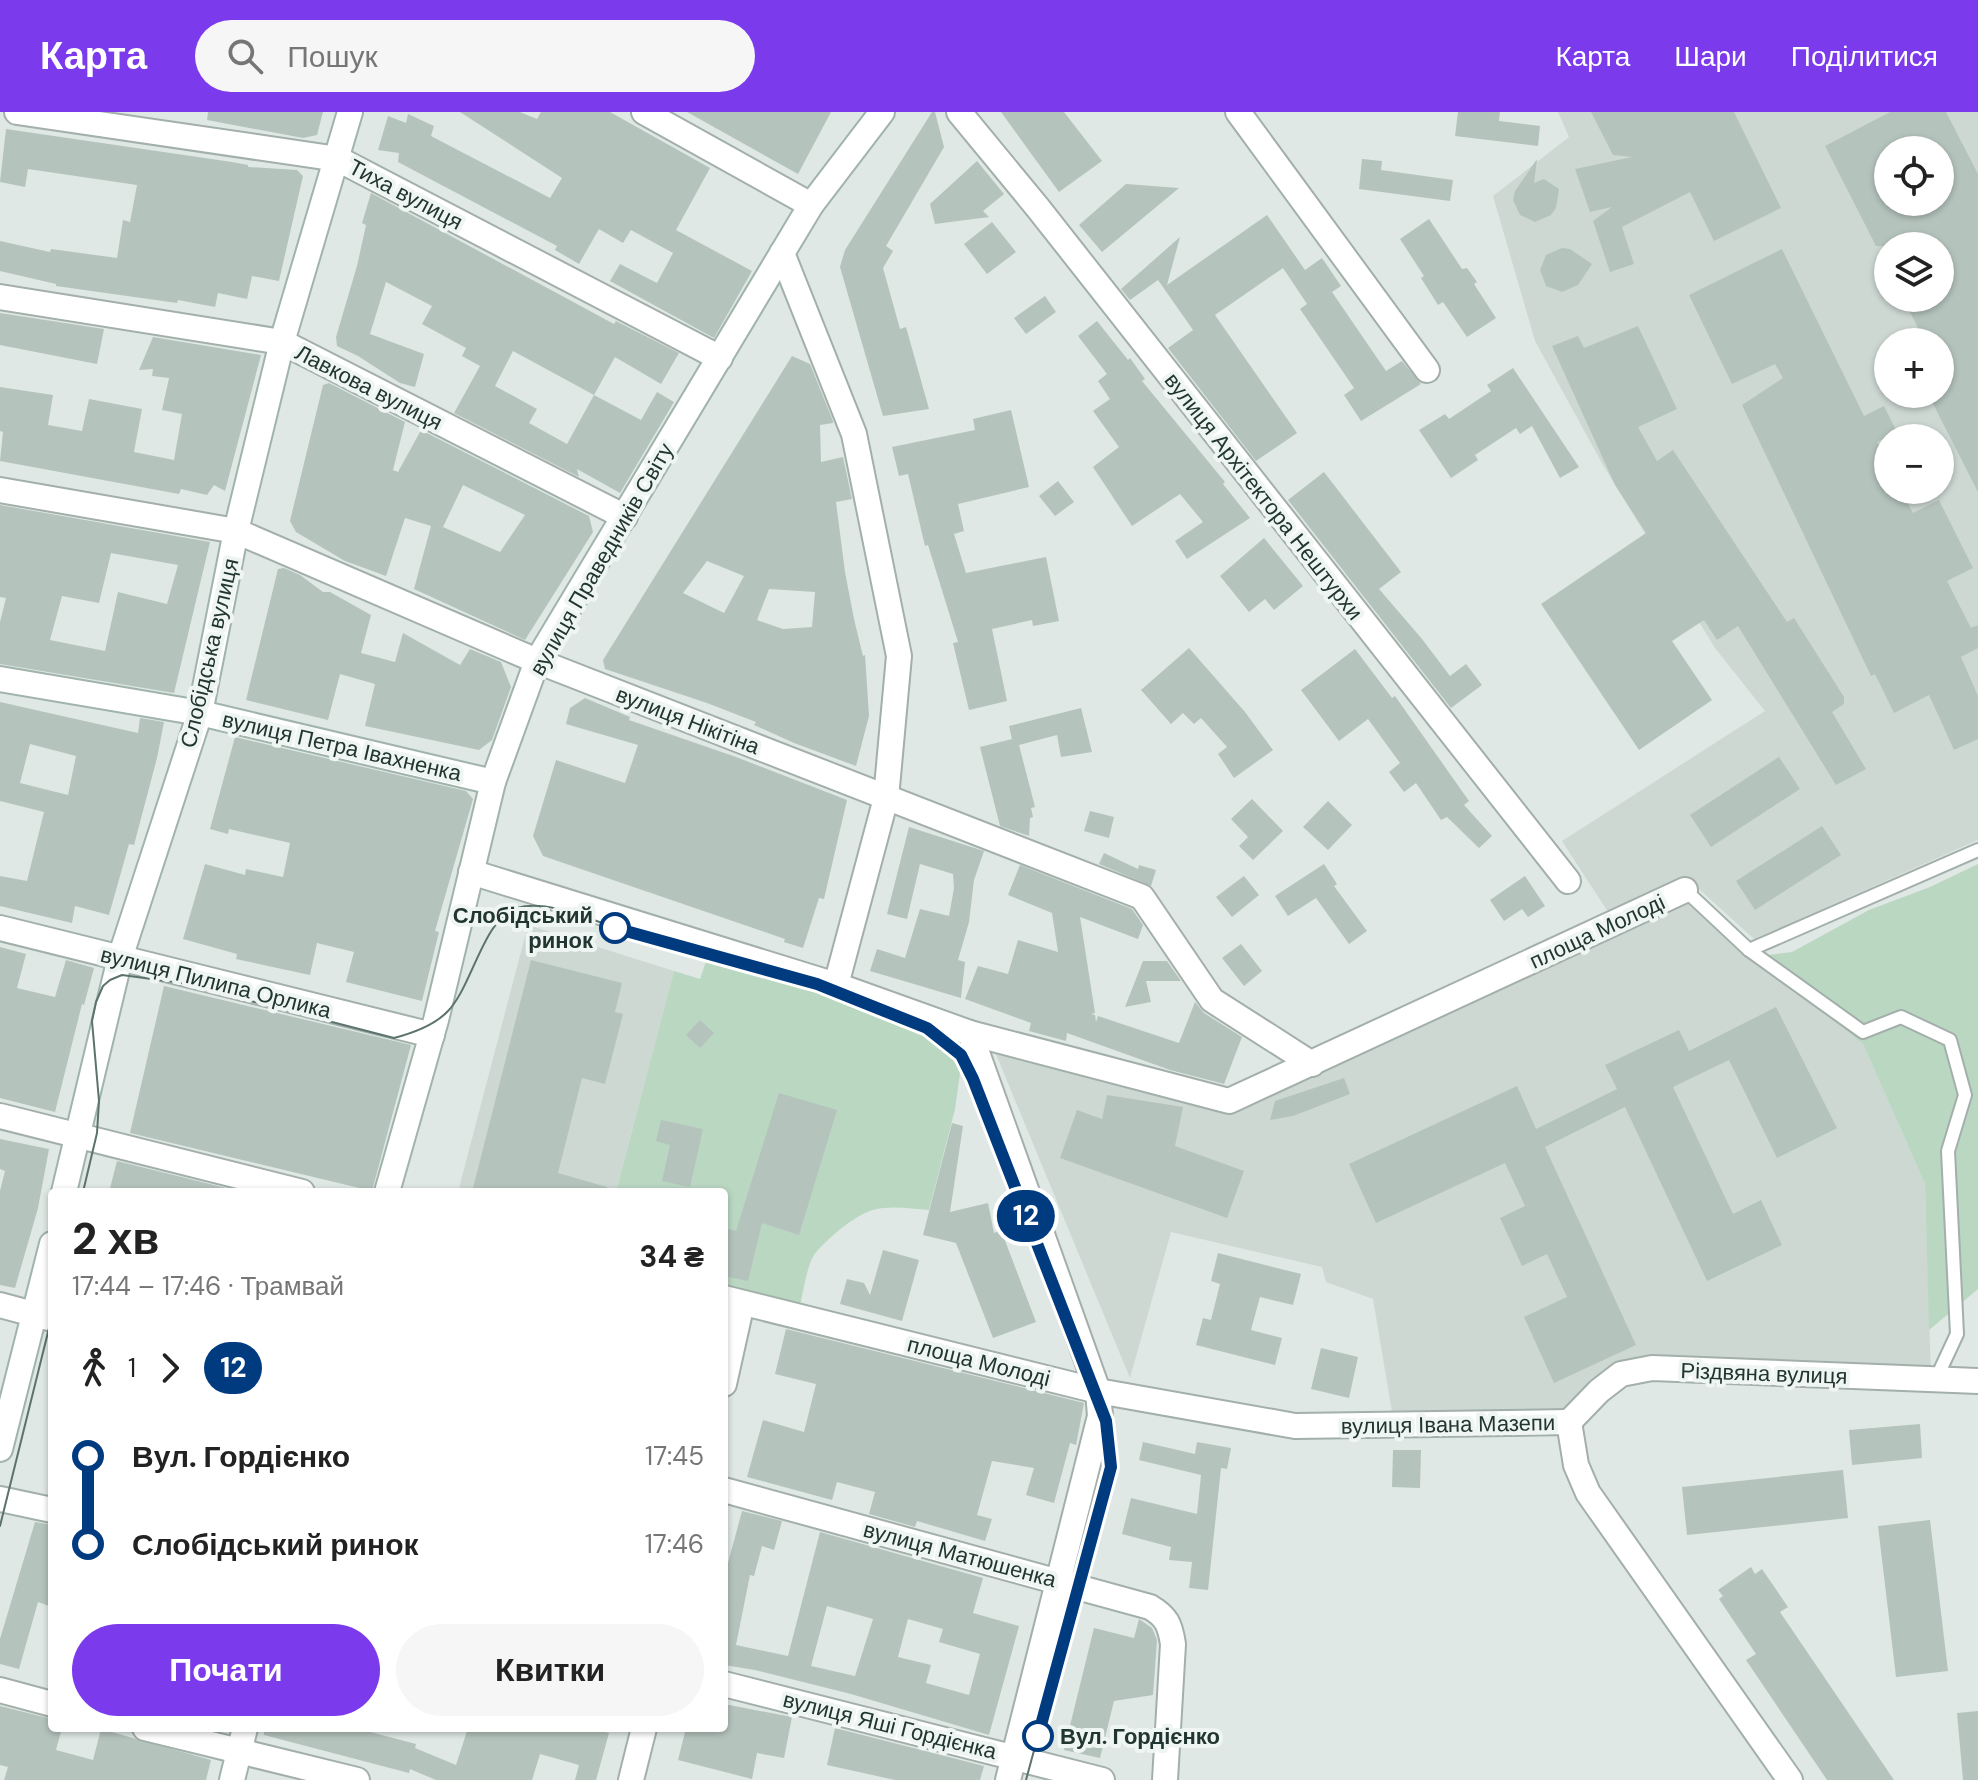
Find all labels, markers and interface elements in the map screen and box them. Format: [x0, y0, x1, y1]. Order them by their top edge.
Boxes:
search box [195, 20, 755, 92]
text: Карта [40, 31, 147, 81]
icon: search [223, 34, 267, 78]
text: Пошук [287, 37, 378, 76]
text: Карта [1555, 38, 1630, 75]
text: Шари [1674, 38, 1747, 75]
text: Поділитися [1791, 38, 1938, 75]
map controls [1874, 136, 1954, 504]
button: locate [1874, 136, 1954, 216]
street label: Тиха вулиця [344, 152, 468, 237]
button: layers [1874, 232, 1954, 312]
button: + [1874, 328, 1954, 408]
street label: Лавкова вулиця [290, 338, 447, 437]
street label: вулиця Архітектора Нештурхи [1158, 367, 1369, 626]
button: − [1874, 424, 1954, 504]
street label: вулиця Праведників Світу [523, 438, 680, 681]
street label: Слобідська вулиця [174, 556, 245, 751]
street label: вулиця Нікітіна [612, 680, 765, 761]
street label: вулиця Петра Івахненка [219, 705, 465, 788]
street label: площа Молоді [1525, 887, 1670, 976]
place label: Слобідський ринок [453, 901, 594, 955]
marker: Слобідський ринок [600, 913, 630, 943]
street label: вулиця Пилипа Орлика [98, 940, 335, 1025]
line badge: 12 [990, 1190, 1062, 1242]
text: 12 [1013, 1197, 1039, 1234]
text: 2 хв [72, 1210, 159, 1268]
text: 34 ₴ [639, 1237, 704, 1276]
text: 17:44 – 17:46 · Трамвай [72, 1269, 344, 1303]
street label: площа Молоді [904, 1330, 1053, 1393]
icon: walk [72, 1346, 116, 1390]
icon: forward [148, 1346, 192, 1390]
text: 12 [220, 1349, 246, 1386]
text: 1 [128, 1351, 136, 1385]
street label: Різдвяна вулиця [1680, 1356, 1848, 1391]
street label: вулиця Івана Мазепи [1341, 1408, 1555, 1441]
text: Вул. Гордієнко [132, 1437, 350, 1476]
text: 17:45 [645, 1439, 704, 1473]
street label: вулиця Матюшенка [860, 1515, 1060, 1594]
text: Слобідський ринок [132, 1525, 418, 1564]
text: 17:46 [645, 1527, 704, 1561]
button: Почати [72, 1624, 380, 1716]
button: Квитки [396, 1624, 704, 1716]
street label: вулиця Яші Гордієнка [780, 1685, 1001, 1766]
marker: Вул. Гордієнко [1023, 1721, 1053, 1751]
place label: Вул. Гордієнко [1060, 1722, 1220, 1751]

